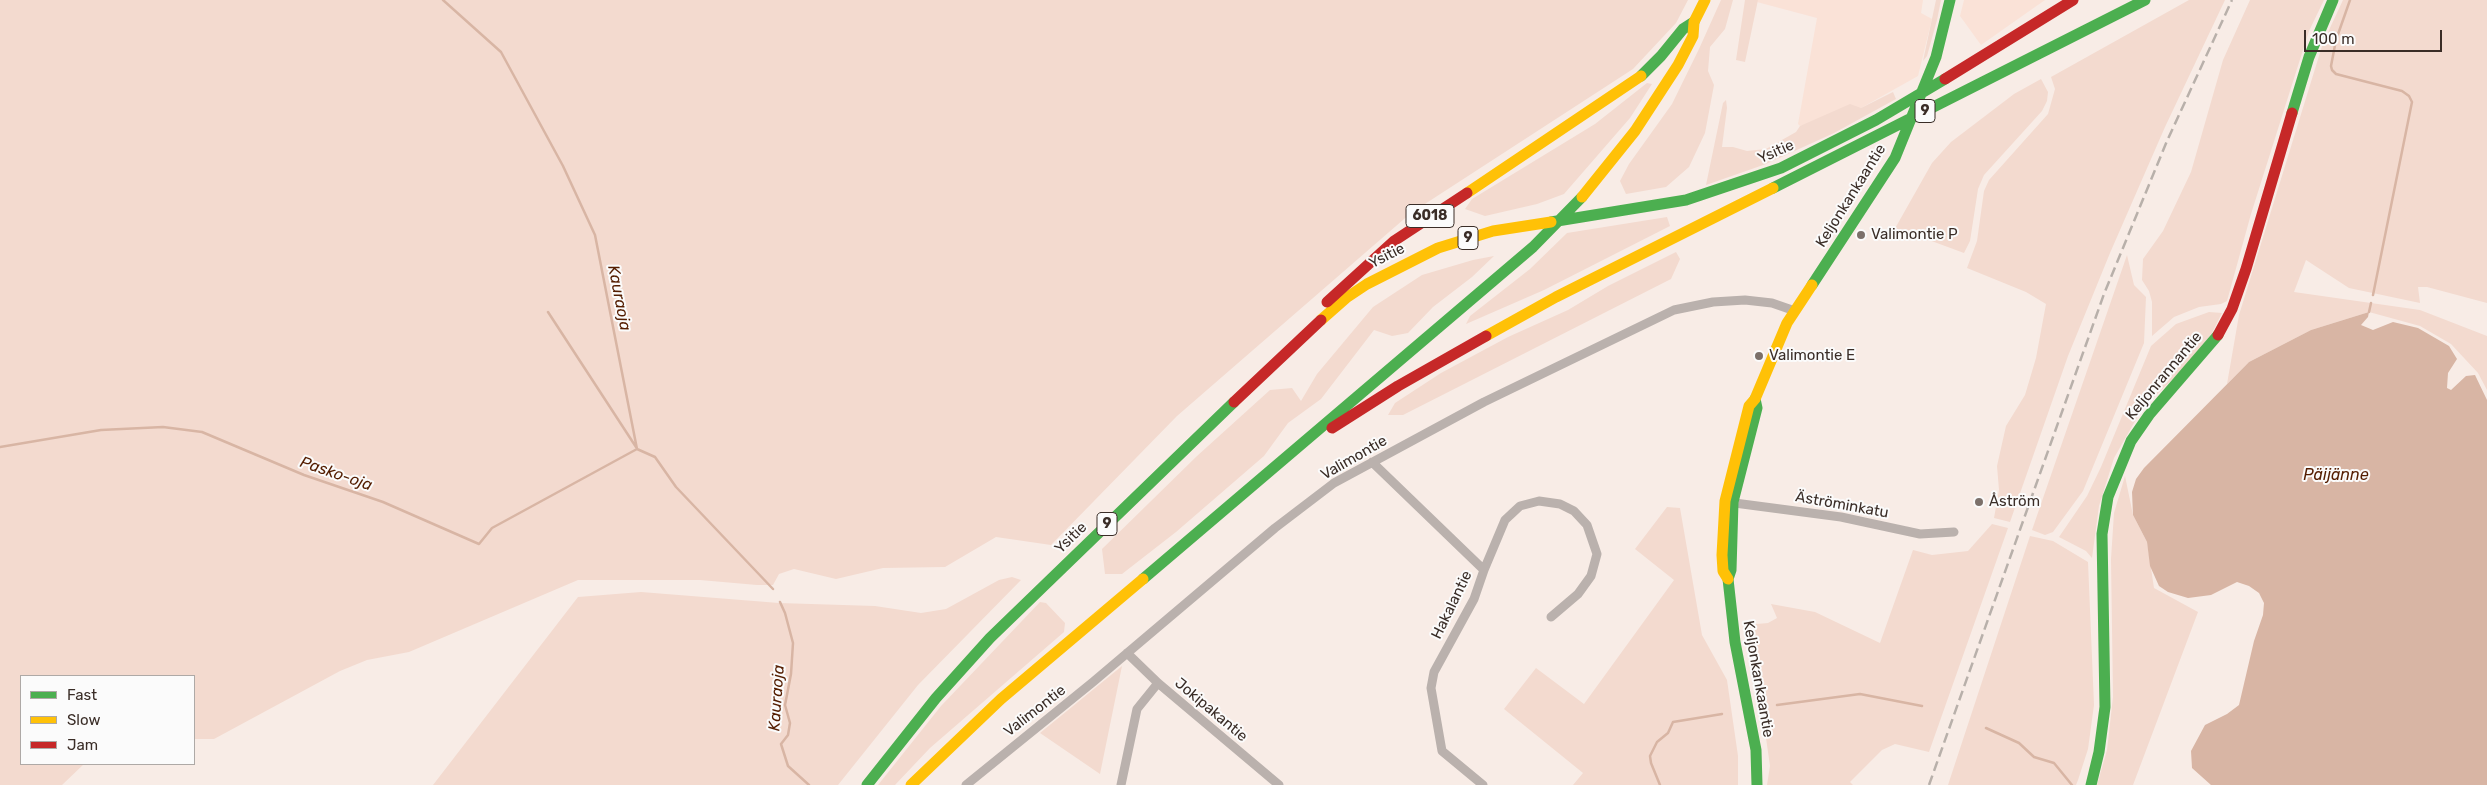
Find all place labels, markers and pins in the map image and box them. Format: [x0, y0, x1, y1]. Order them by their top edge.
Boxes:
place label: Valimontie P [1871, 226, 1958, 244]
marker: Valimontie P [1855, 229, 1867, 241]
place label: Valimontie E [1769, 347, 1855, 365]
marker: Valimontie E [1753, 350, 1765, 362]
place label: Åström [1989, 493, 2040, 511]
marker: Åström [1973, 496, 1985, 508]

